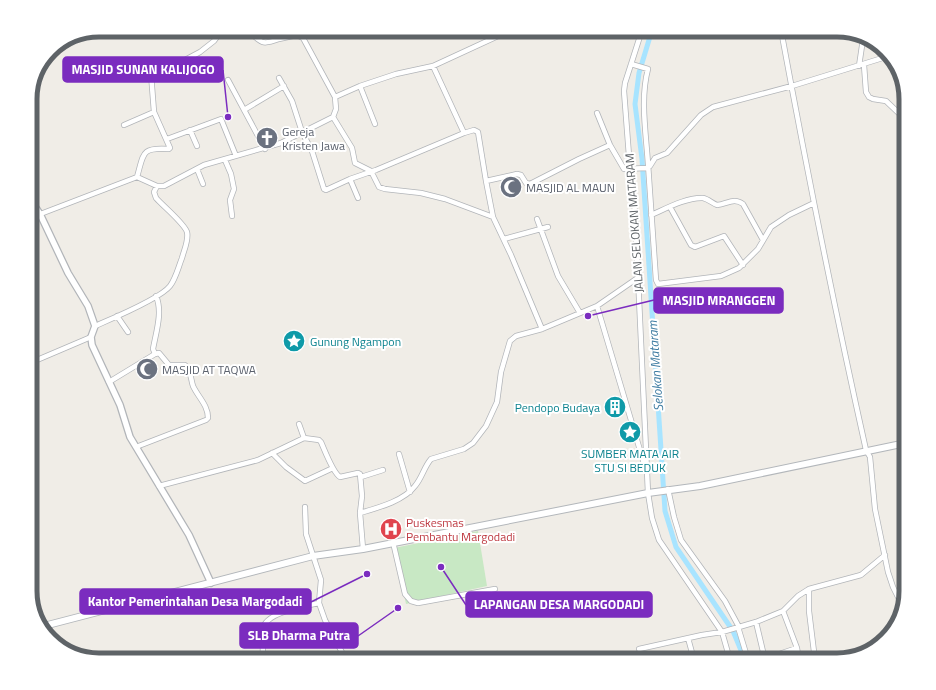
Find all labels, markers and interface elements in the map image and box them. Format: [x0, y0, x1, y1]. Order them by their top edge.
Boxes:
callout: MASJID SUNAN KALIJOGO [63, 57, 223, 82]
text: MASJID SUNAN KALIJOGO [71, 59, 215, 79]
place label: Gereja Kristen Jawa [282, 122, 345, 155]
church icon: Gereja Kristen Jawa [254, 125, 280, 151]
street label: JALAN SELOKAN MATARAM [620, 153, 648, 293]
mosque icon: MASJID AL MAUN [498, 174, 524, 200]
place label: MASJID AL MAUN [526, 178, 615, 197]
callout: MASJID MRANGGEN [654, 288, 783, 313]
text: MASJID MRANGGEN [663, 290, 775, 310]
water label: Selokan Mataram [642, 319, 668, 412]
place icon: Gunung Ngampon [281, 328, 307, 354]
place label: Gunung Ngampon [310, 332, 401, 351]
mosque icon: MASJID AT TAQWA [134, 356, 160, 382]
place label: MASJID AT TAQWA [162, 360, 256, 379]
building icon: Pendopo Budaya [602, 394, 628, 420]
place label: Pendopo Budaya [515, 398, 600, 417]
place icon: SUMBER MATA AIR STU SI BEDUK [617, 419, 643, 445]
place label: SUMBER MATA AIR STU SI BEDUK [581, 444, 679, 477]
place label: Puskesmas Pembantu Margodadi [406, 513, 515, 546]
hospital icon: Puskesmas Pembantu Margodadi [378, 516, 404, 542]
callout: Kantor Pemerintahan Desa Margodadi [80, 589, 311, 614]
text: Kantor Pemerintahan Desa Margodadi [88, 591, 302, 611]
callout: LAPANGAN DESA MARGODADI [466, 592, 652, 617]
text: LAPANGAN DESA MARGODADI [474, 594, 644, 614]
callout: SLB Dharma Putra [240, 623, 358, 648]
text: SLB Dharma Putra [248, 625, 351, 645]

